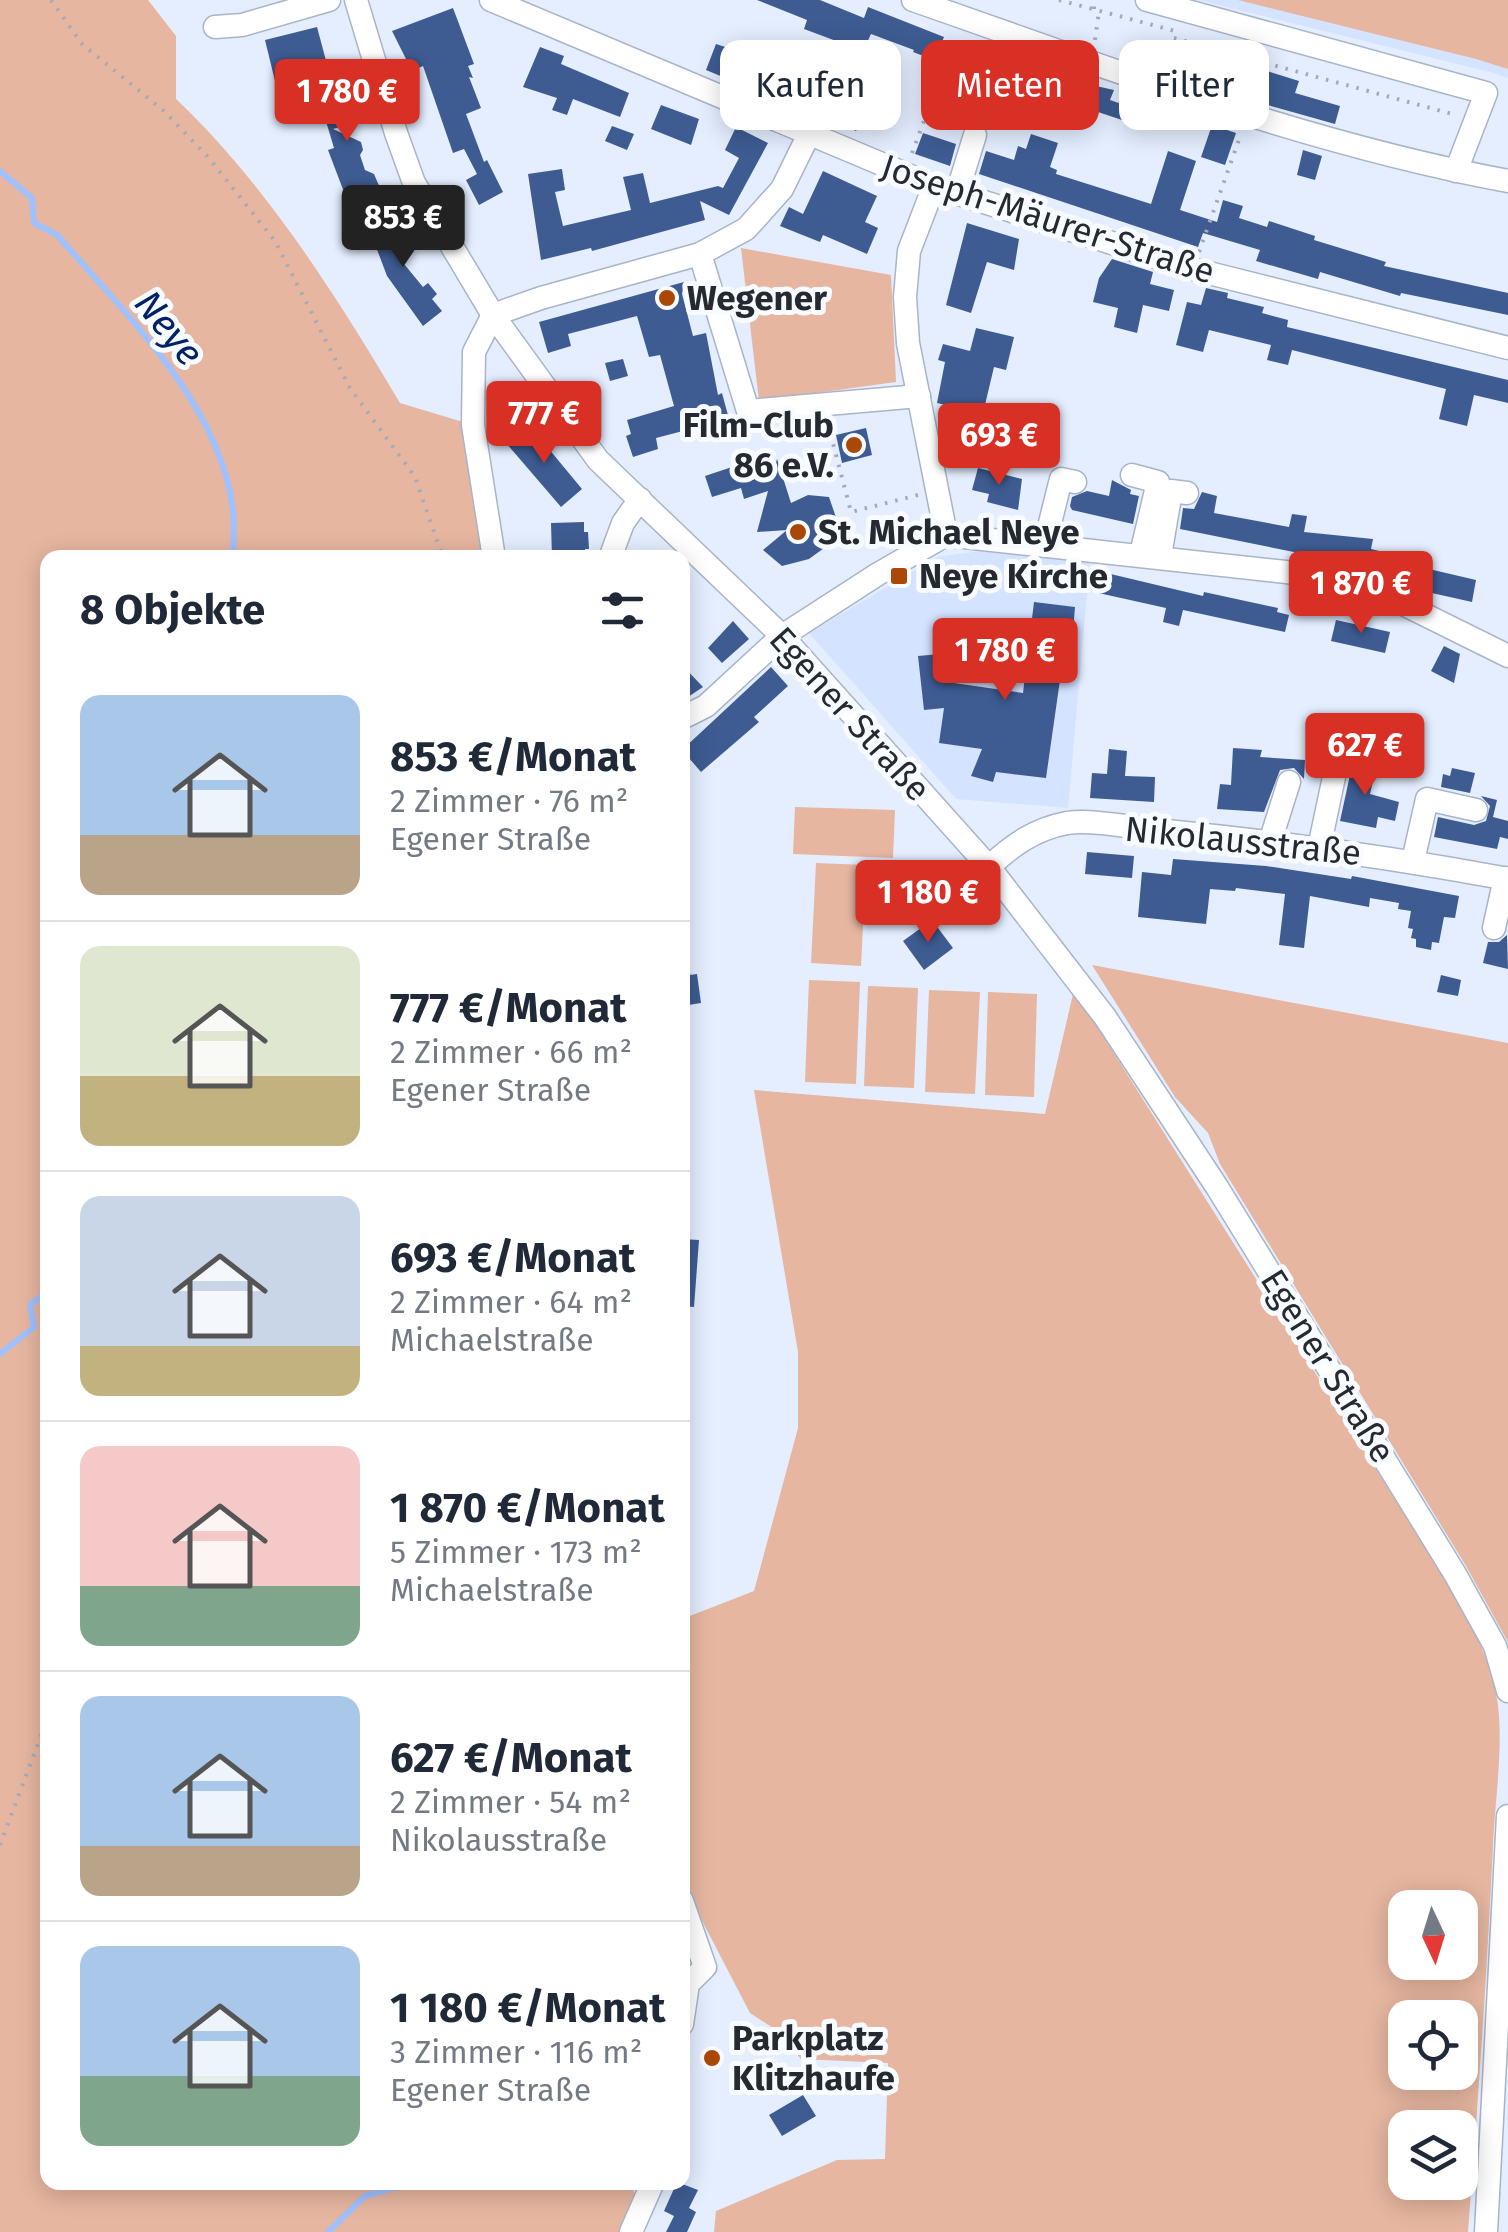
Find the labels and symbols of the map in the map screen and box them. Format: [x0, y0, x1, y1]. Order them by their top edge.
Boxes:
pin: 1 780 € [255, 59, 439, 144]
street label: Joseph-Mäurer-Straße [876, 145, 1220, 293]
pin: 853 € [333, 185, 473, 270]
place label: Wegener [687, 277, 828, 319]
water label: Neye [125, 281, 213, 375]
marker: Wegener [656, 287, 678, 309]
pin: 777 € [474, 381, 614, 466]
pin: 693 € [929, 403, 1069, 488]
place label: Film-Club 86 e.V. [683, 404, 834, 486]
marker: Film-Club 86 e.V. [843, 434, 865, 456]
place label: St. Michael Neye [818, 511, 1079, 553]
marker: St. Michael Neye [787, 521, 809, 543]
pin: 1 870 € [1269, 551, 1453, 636]
place label: Neye Kirche [919, 555, 1108, 597]
marker: Neye Kirche [888, 565, 910, 587]
street label: Egener Straße [761, 618, 939, 810]
pin: 1 780 € [913, 618, 1097, 703]
pin: 627 € [1295, 713, 1435, 798]
street label: Nikolausstraße [1123, 808, 1363, 874]
pin: 1 180 € [836, 860, 1020, 945]
street label: Egener Straße [1252, 1262, 1404, 1470]
north arrow [1388, 1890, 1478, 1980]
place label: Parkplatz Klitzhaufe [732, 2017, 895, 2099]
marker: Parkplatz Klitzhaufe [701, 2047, 723, 2069]

